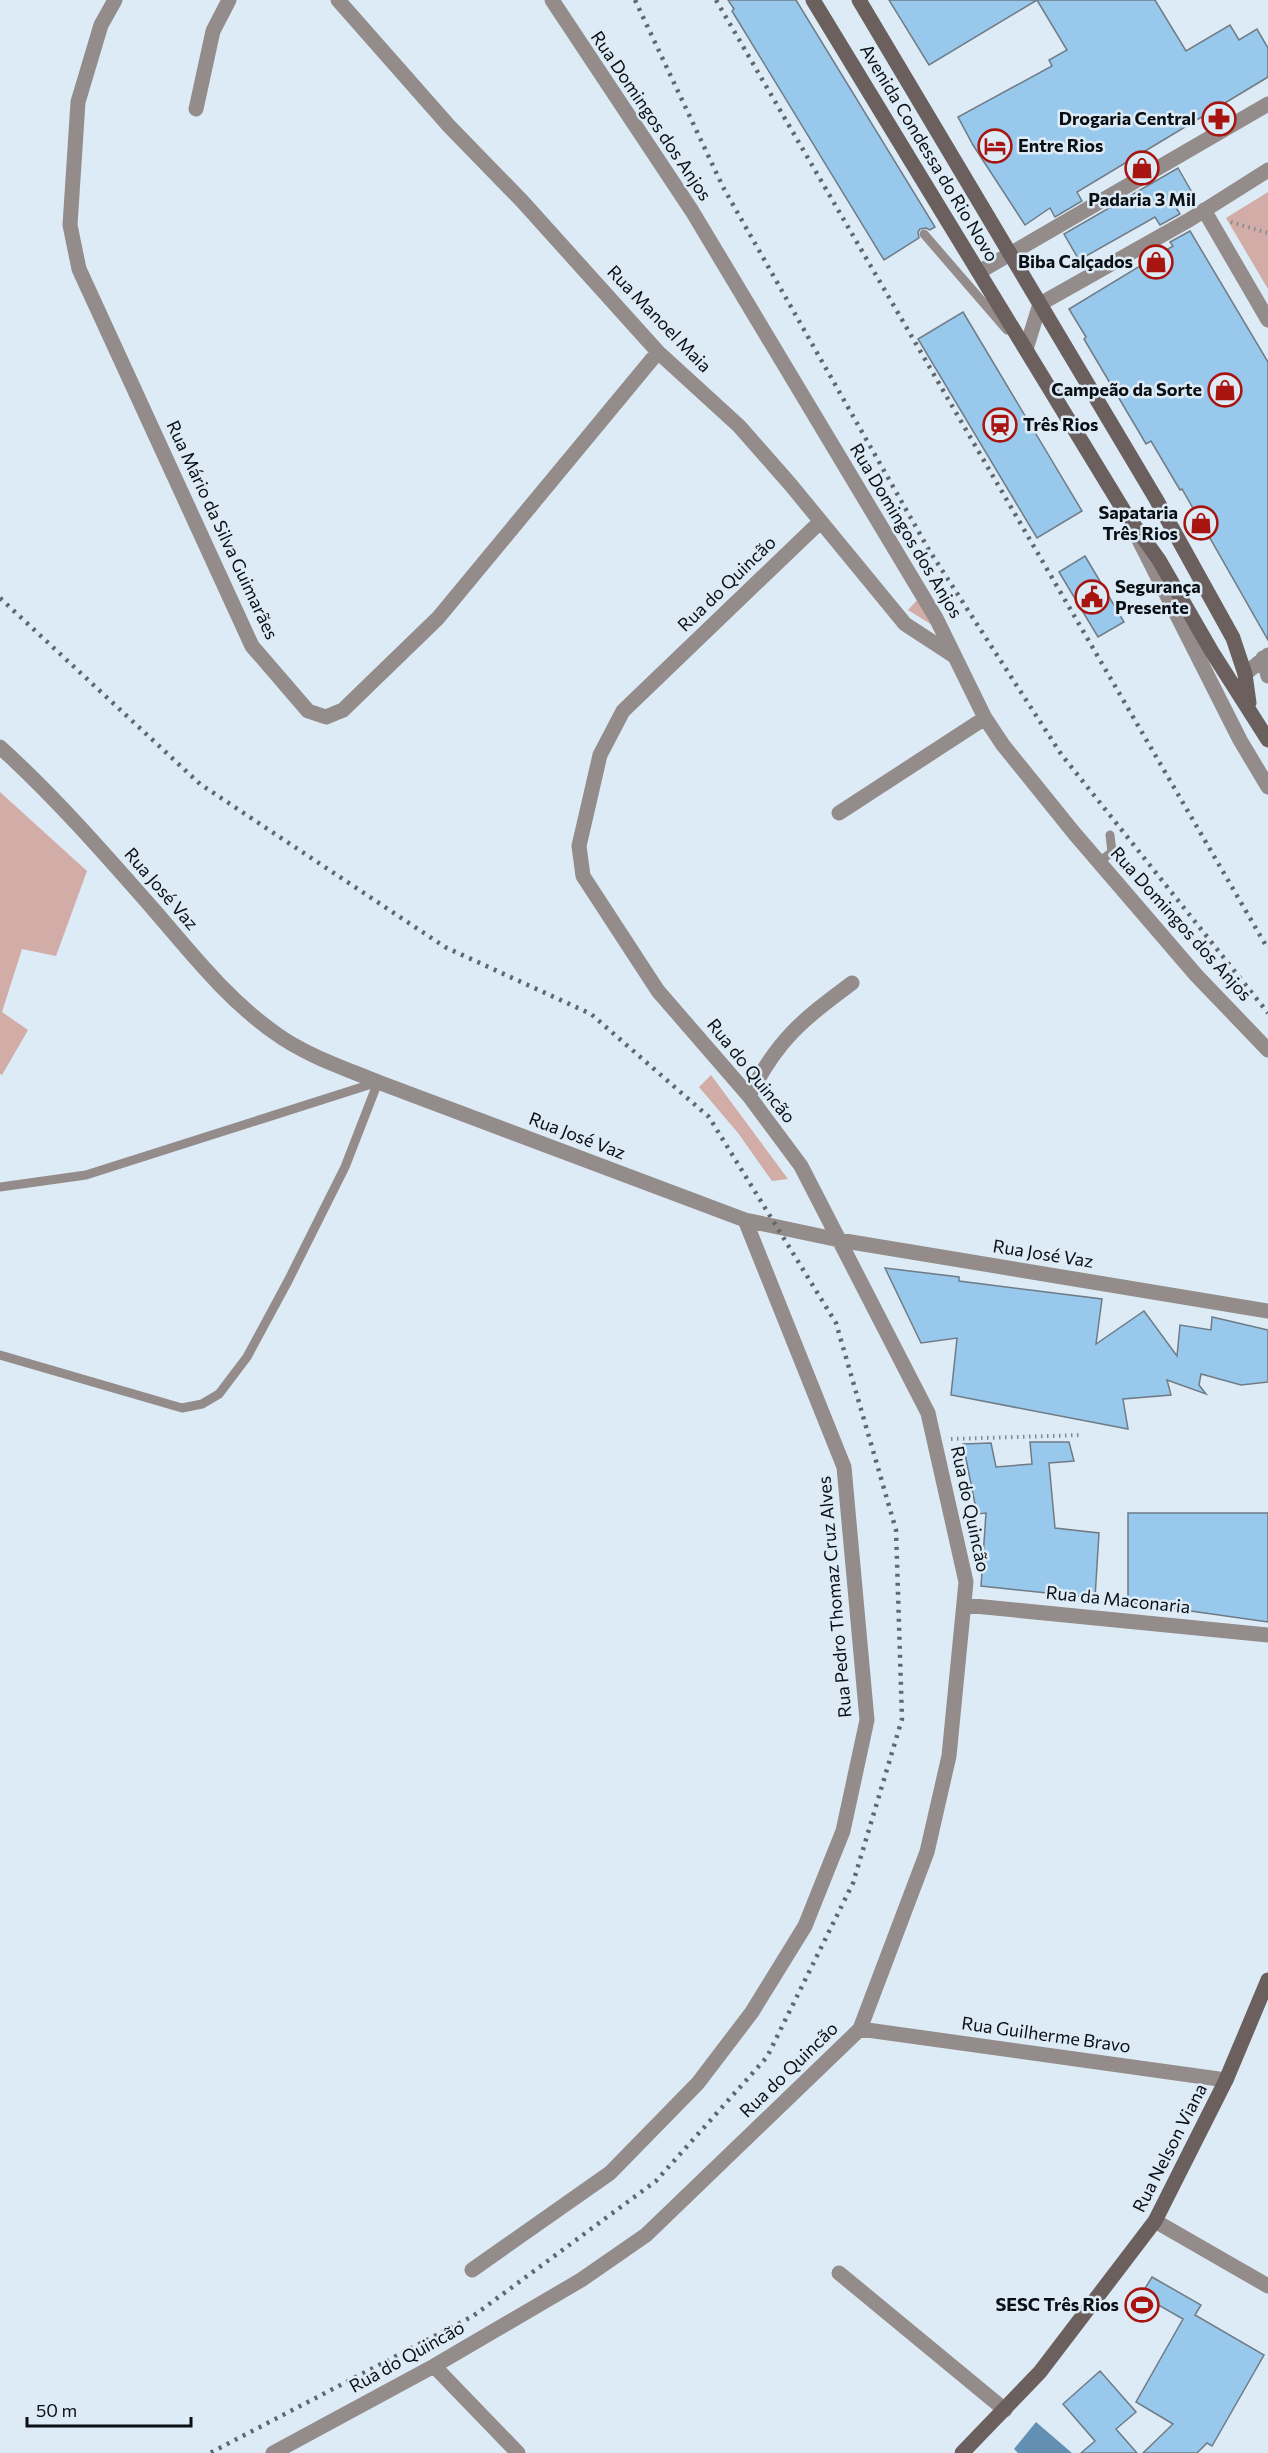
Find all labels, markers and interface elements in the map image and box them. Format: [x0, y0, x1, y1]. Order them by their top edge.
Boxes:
street label: Rua Domingos dos Anjos [587, 26, 717, 205]
street label: Avenida Condessa do Rio Novo [856, 40, 1004, 265]
pharmacy icon: Drogaria Central [1201, 101, 1237, 137]
place label: Drogaria Central [1059, 107, 1196, 129]
hotel icon: Entre Rios [977, 128, 1013, 164]
place label: Entre Rios [1018, 134, 1103, 156]
shop icon: Padaria 3 Mil [1124, 150, 1160, 186]
place label: Padaria 3 Mil [1088, 188, 1196, 210]
shop icon: Biba Calçados [1138, 244, 1174, 280]
place label: Biba Calçados [1018, 250, 1133, 272]
street label: Rua Manoel Maia [603, 260, 716, 376]
shop icon: Campeão da Sorte [1207, 372, 1243, 408]
place label: Campeão da Sorte [1051, 378, 1202, 400]
station icon: Três Rios [982, 407, 1018, 443]
place label: Três Rios [1023, 413, 1098, 435]
street label: Rua Mário da Silva Guimarães [162, 417, 283, 643]
street label: Rua Domingos dos Anjos [846, 439, 968, 622]
place label: Sapataria Três Rios [1099, 501, 1178, 544]
shop icon: Sapataria Três Rios [1183, 505, 1219, 541]
street label: Rua do Quincão [673, 531, 780, 636]
place label: Segurança Presente [1115, 575, 1201, 618]
public building icon: Segurança Presente [1074, 579, 1110, 615]
street label: Rua Domingos dos Anjos [1107, 842, 1257, 1005]
street label: Rua José Vaz [120, 843, 203, 934]
street label: Rua do Quincão [703, 1014, 801, 1127]
street label: Rua José Vaz [526, 1107, 629, 1164]
street label: Rua José Vaz [991, 1234, 1095, 1272]
street label: Rua do Quincão [947, 1444, 995, 1574]
street label: Rua Pedro Thomaz Cruz Alves [812, 1475, 856, 1719]
street label: Rua da Maconaria [1045, 1580, 1191, 1618]
street label: Rua Guilherme Bravo [960, 2011, 1132, 2057]
street label: Rua do Quincão [735, 2017, 842, 2122]
street label: Rua Nelson Viana [1127, 2080, 1211, 2216]
sports icon: SESC Três Rios [1124, 2287, 1160, 2323]
place label: SESC Três Rios [996, 2293, 1119, 2315]
street label: Rua do Quincão [345, 2315, 468, 2397]
scale bar [27, 2390, 190, 2428]
text: 50 m [36, 2399, 77, 2421]

